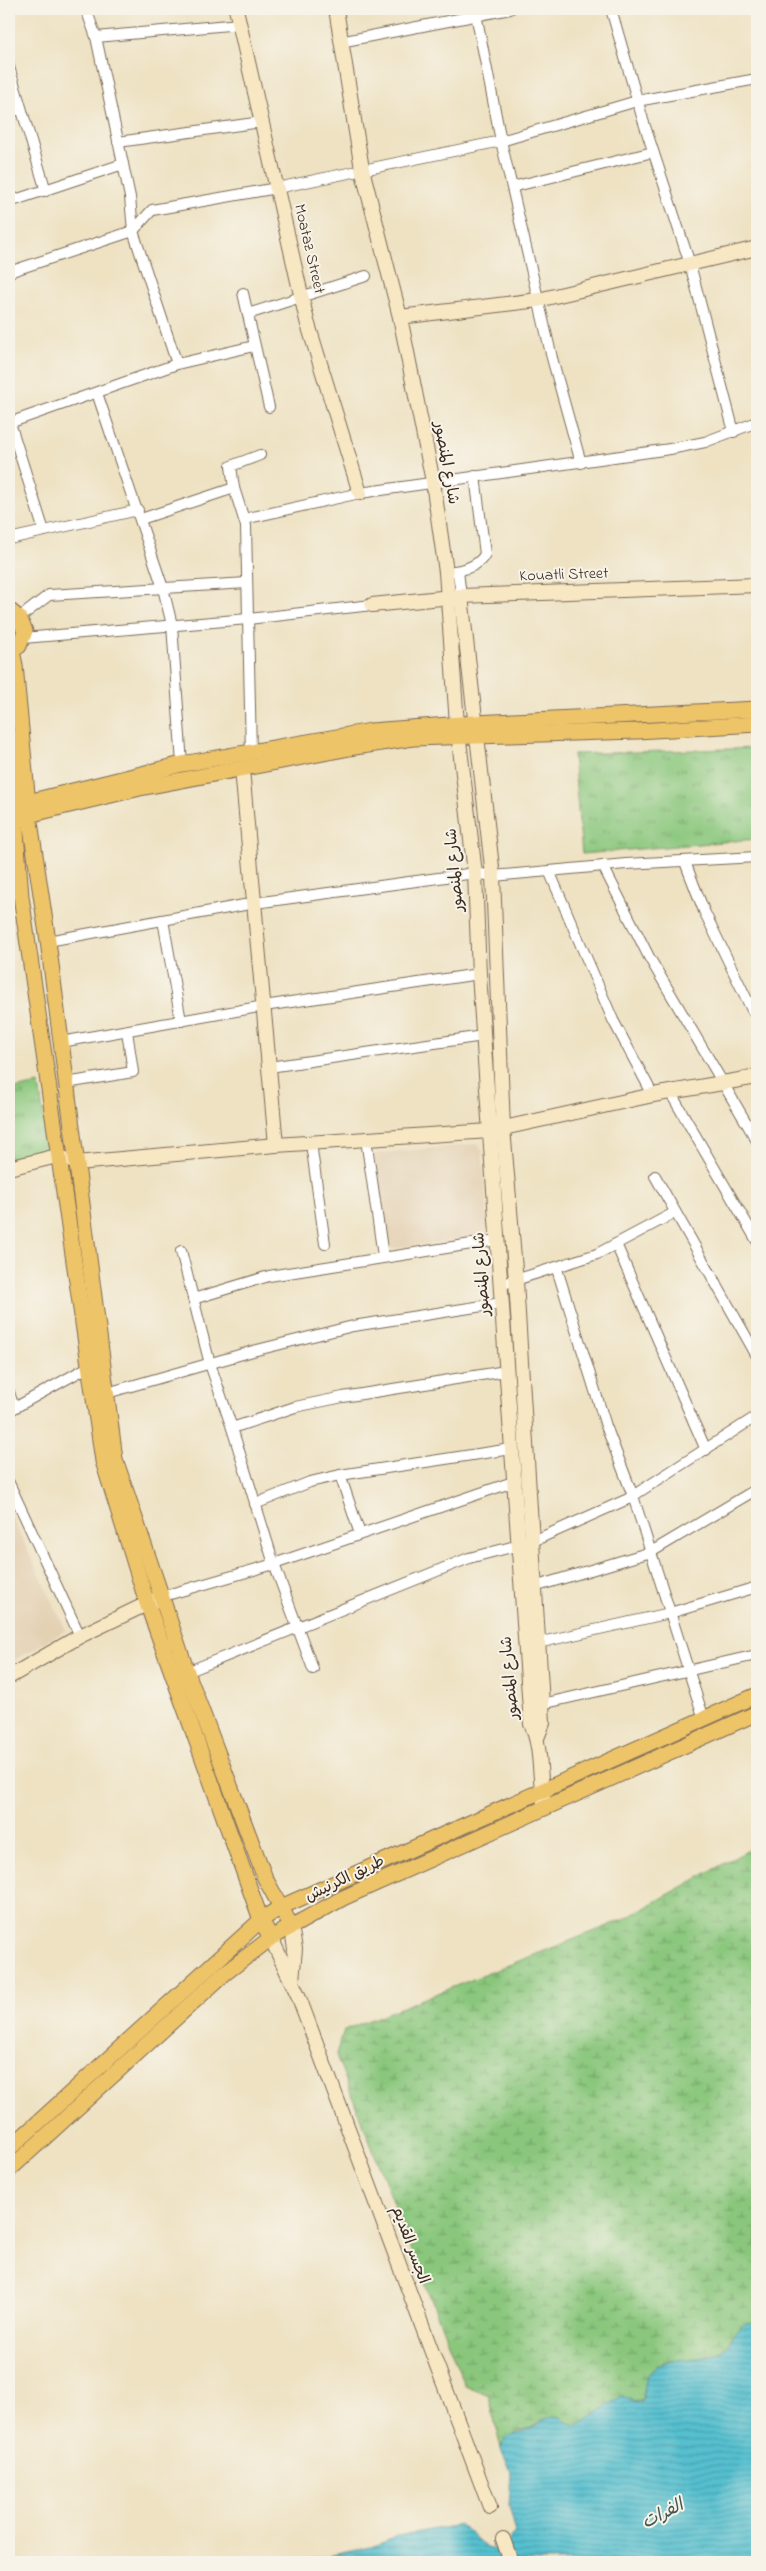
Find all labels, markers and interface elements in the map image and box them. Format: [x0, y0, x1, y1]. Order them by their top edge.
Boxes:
street label: Moataz Street [287, 202, 331, 297]
street label: شارع المنصور [427, 418, 465, 506]
street label: Kouatli Street [519, 561, 610, 589]
street label: شارع المنصور [439, 827, 471, 915]
street label: شارع المنصور [467, 1231, 497, 1319]
street label: شارع المنصور [494, 1635, 526, 1723]
street label: طريق الكرنيش [301, 1849, 389, 1909]
street label: الجسر القديم [385, 2202, 435, 2288]
water label: الفرات [637, 2492, 691, 2537]

